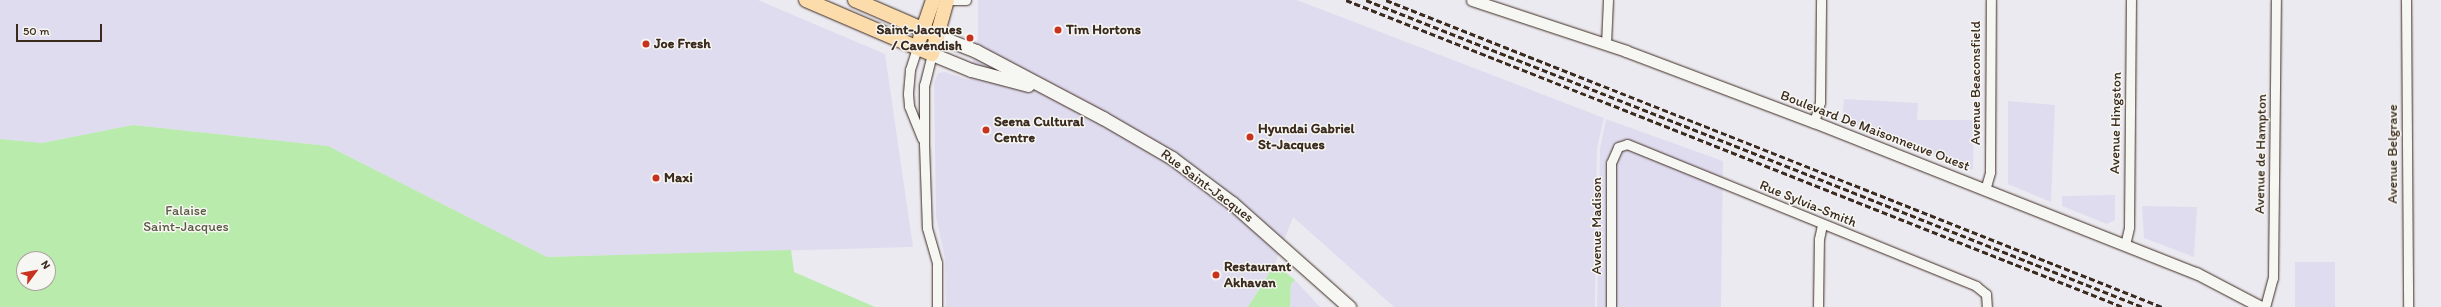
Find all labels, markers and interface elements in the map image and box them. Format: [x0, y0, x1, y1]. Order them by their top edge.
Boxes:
scale bar [18, 16, 104, 42]
street label: Avenue Beaconsfield [1968, 21, 1984, 145]
place label: Saint-Jacques / Cavendish [876, 22, 962, 54]
place label: Tim Hortons [1066, 22, 1141, 38]
text: 50 m [23, 24, 49, 38]
marker: Tim Hortons [1053, 25, 1063, 35]
marker: Saint-Jacques / Cavendish [965, 33, 975, 43]
place label: Joe Fresh [654, 36, 711, 52]
marker: Joe Fresh [641, 39, 651, 49]
street label: Avenue Hingston [2107, 72, 2125, 174]
street label: Boulevard De Maisonneuve Ouest [1778, 87, 1972, 175]
street label: Avenue de Hampton [2252, 94, 2270, 214]
street label: Avenue Belgrave [2385, 104, 2401, 204]
place label: Seena Cultural Centre [994, 114, 1084, 146]
place label: Hyundai Gabriel St-Jacques [1258, 121, 1354, 154]
marker: Seena Cultural Centre [981, 125, 991, 135]
marker: Hyundai Gabriel St-Jacques [1245, 132, 1255, 142]
street label: Rue Saint-Jacques [1157, 146, 1257, 226]
place label: Maxi [664, 170, 693, 186]
marker: Maxi [651, 173, 661, 183]
street label: Avenue Madison [1589, 177, 1605, 275]
street label: Rue Sylvia-Smith [1757, 177, 1859, 231]
park label: Falaise Saint-Jacques [143, 203, 229, 236]
north arrow [16, 251, 56, 291]
text: N [38, 258, 53, 272]
place label: Restaurant Akhavan [1224, 259, 1291, 292]
marker: Restaurant Akhavan [1211, 270, 1221, 280]

